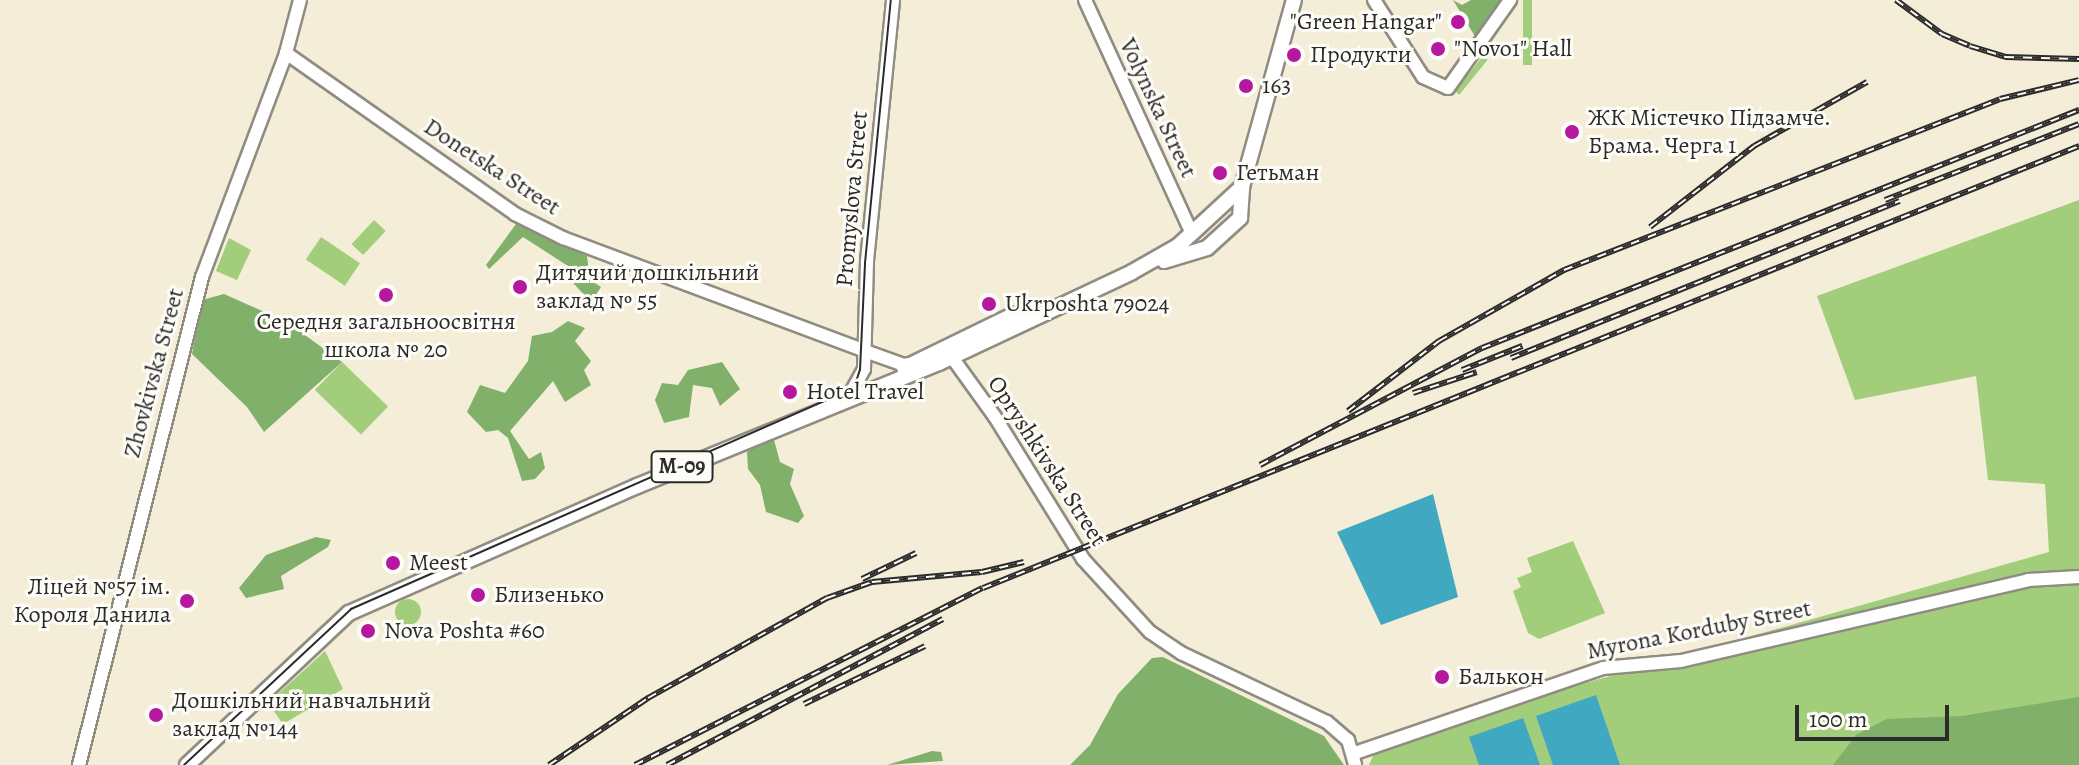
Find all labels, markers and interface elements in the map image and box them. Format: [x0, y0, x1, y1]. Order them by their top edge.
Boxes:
place label: "Green Hangar" [1290, 8, 1442, 36]
marker: "Green Hangar" [1449, 13, 1467, 31]
street label: Volynska Street [1113, 34, 1203, 182]
place label: "Novo1" Hall [1454, 35, 1572, 63]
marker: "Novo1" Hall [1429, 40, 1447, 58]
place label: Продукти [1310, 41, 1412, 69]
marker: Продукти [1285, 46, 1303, 64]
place label: 163 [1262, 72, 1291, 100]
marker: 163 [1237, 77, 1255, 95]
place label: ЖК Містечко Підзамче. Брама. Черга 1 [1588, 104, 1831, 160]
street label: Promyslova Street [830, 110, 874, 288]
street label: Donetska Street [418, 112, 566, 222]
marker: ЖК Містечко Підзамче. Брама. Черга 1 [1563, 123, 1581, 141]
place label: Гетьман [1236, 159, 1319, 187]
marker: Гетьман [1211, 164, 1229, 182]
place label: Дитячий дошкільний заклад № 55 [536, 259, 759, 315]
marker: Дитячий дошкільний заклад № 55 [511, 278, 529, 296]
street label: Zhovkivska Street [118, 285, 190, 461]
marker: Середня загальноосвітня школа № 20 [377, 286, 395, 304]
place label: Ukrposhta 79024 [1005, 290, 1169, 318]
marker: Ukrposhta 79024 [980, 295, 998, 313]
place label: Середня загальноосвітня школа № 20 [256, 308, 516, 364]
street label: Opryshkivska Street [981, 370, 1113, 552]
place label: Hotel Travel [806, 378, 924, 406]
marker: Hotel Travel [781, 383, 799, 401]
road number: М-09 [650, 449, 714, 485]
place label: Meest [409, 549, 468, 577]
marker: Meest [384, 554, 402, 572]
place label: Ліцей №57 ім. Короля Данила [14, 573, 171, 629]
place label: Близенько [494, 581, 604, 609]
marker: Близенько [469, 586, 487, 604]
marker: Ліцей №57 ім. Короля Данила [178, 592, 196, 610]
street label: Myrona Korduby Street [1584, 594, 1814, 666]
place label: Nova Poshta #60 [384, 617, 545, 645]
marker: Nova Poshta #60 [359, 622, 377, 640]
place label: Балькон [1458, 663, 1544, 691]
marker: Балькон [1433, 668, 1451, 686]
place label: Дошкільний навчальний заклад №144 [172, 687, 431, 743]
scale bar [1799, 689, 1953, 739]
text: 100 m [1809, 703, 1868, 735]
marker: Дошкільний навчальний заклад №144 [147, 706, 165, 724]

